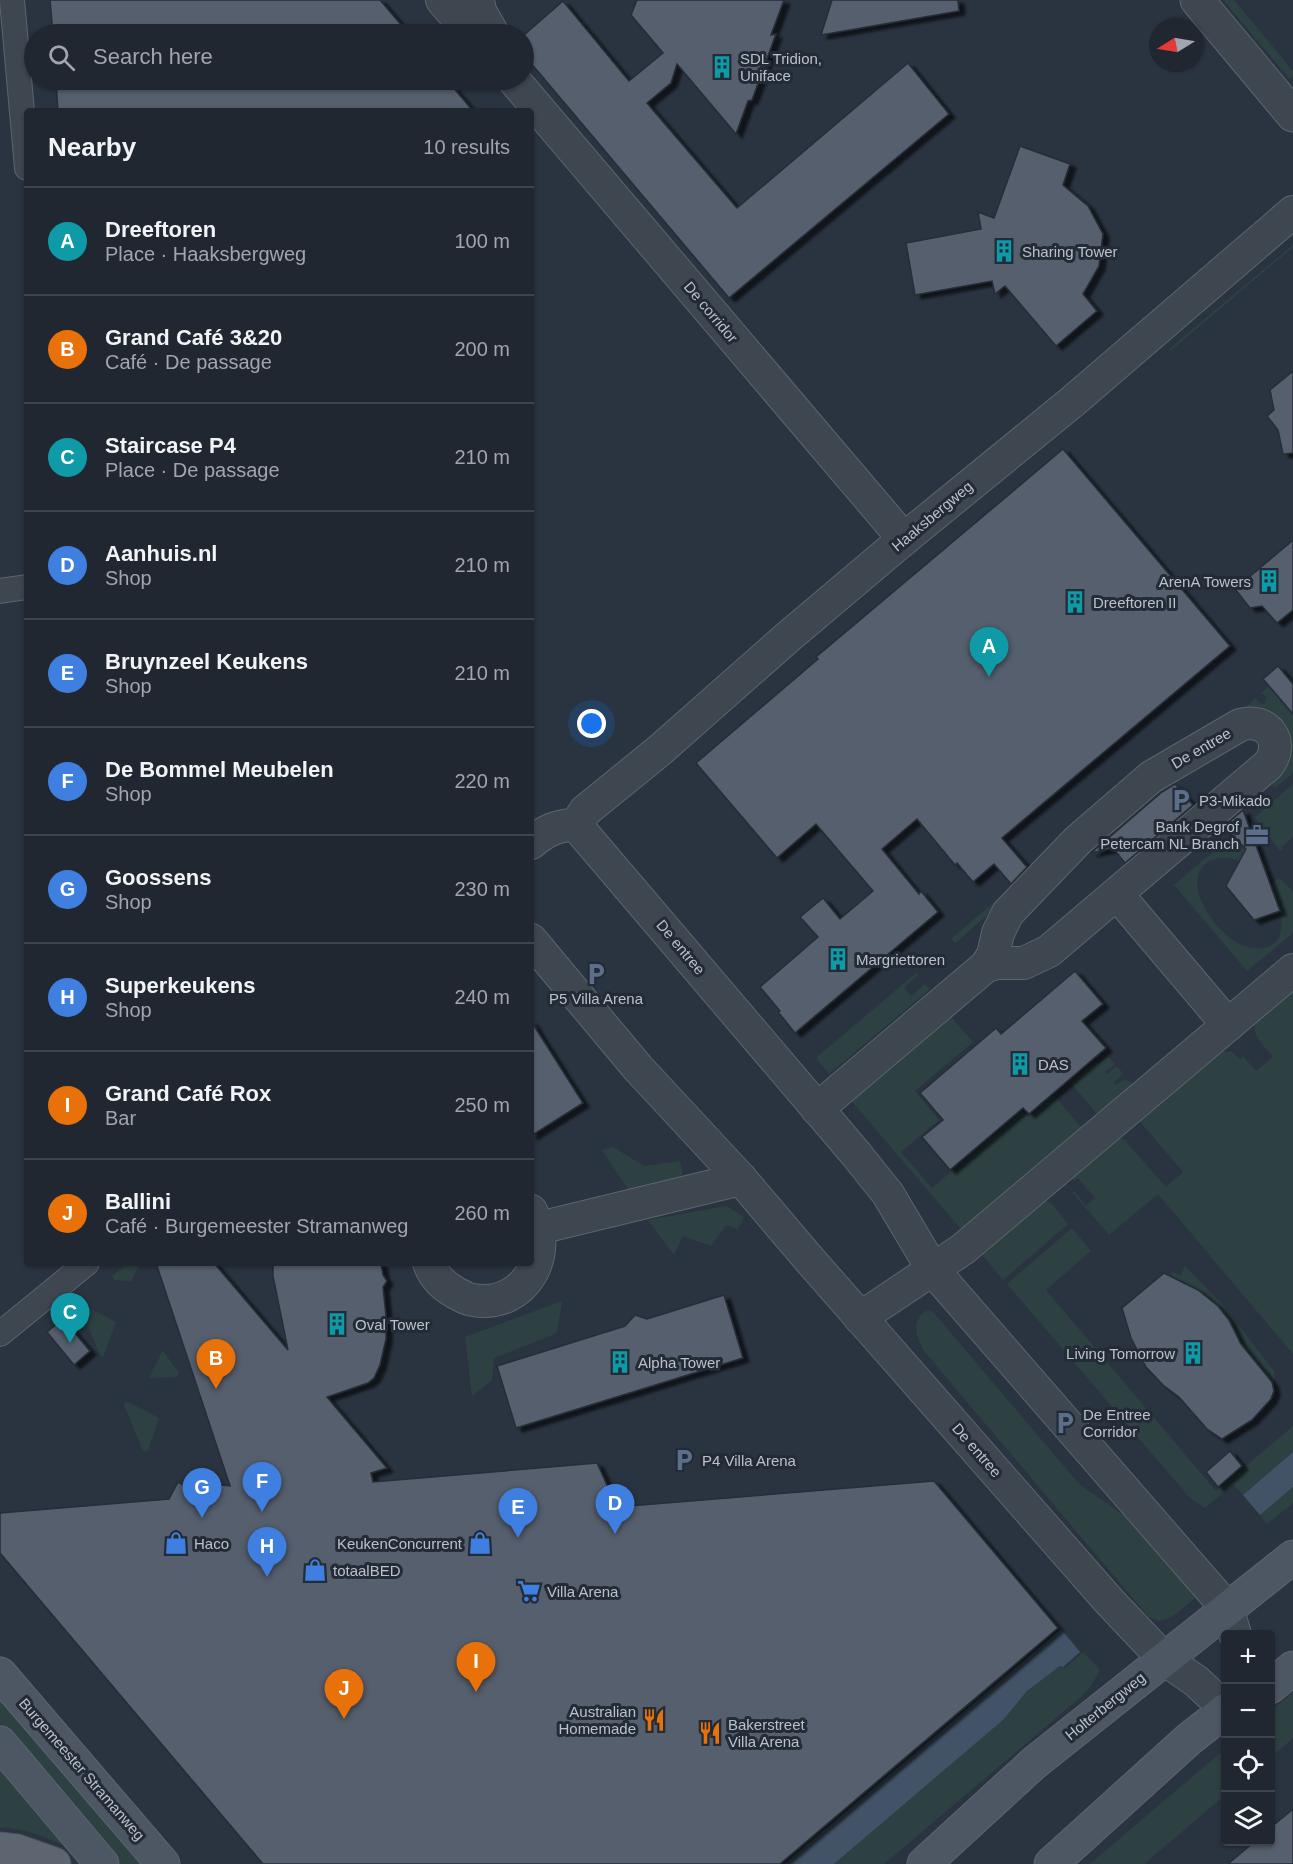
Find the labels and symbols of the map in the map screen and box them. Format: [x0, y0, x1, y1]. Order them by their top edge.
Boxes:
north arrow [1149, 18, 1203, 72]
place label: SDL Tridion, Uniface [740, 50, 822, 84]
building icon: SDL Tridion, Uniface [709, 54, 735, 80]
building icon: Sharing Tower [991, 238, 1017, 264]
place label: Sharing Tower [1022, 243, 1118, 260]
street label: De corridor [681, 278, 741, 346]
street label: Haaksbergweg [888, 477, 976, 555]
building icon: ArenA Towers [1256, 568, 1282, 594]
place label: ArenA Towers [1159, 573, 1251, 590]
building icon: Dreeftoren II [1062, 589, 1088, 615]
place label: Dreeftoren II [1093, 594, 1176, 611]
pin: A [970, 628, 1008, 677]
your location [577, 709, 606, 738]
street label: De entree [1168, 724, 1234, 772]
parking icon: P3-Mikado [1168, 787, 1194, 813]
place label: P3-Mikado [1199, 792, 1271, 809]
place label: Bank Degrof Petercam NL Branch [1100, 818, 1240, 852]
office icon: Bank Degrof Petercam NL Branch [1244, 822, 1270, 848]
street label: De entree [653, 916, 709, 978]
building icon: Margriettoren [825, 946, 851, 972]
place label: Margriettoren [856, 951, 945, 968]
parking icon: P5 Villa Arena [583, 961, 609, 987]
place label: P5 Villa Arena [549, 990, 644, 1007]
building icon: DAS [1007, 1051, 1033, 1077]
place label: DAS [1038, 1056, 1069, 1073]
pin: C [50, 1294, 90, 1343]
building icon: Oval Tower [324, 1311, 350, 1337]
place label: Oval Tower [355, 1316, 430, 1333]
pin: B [196, 1340, 236, 1389]
building icon: Living Tomorrow [1180, 1340, 1206, 1366]
place label: Living Tomorrow [1066, 1345, 1175, 1362]
building icon: Alpha Tower [607, 1349, 633, 1375]
place label: Alpha Tower [638, 1354, 720, 1371]
place label: De Entree Corridor [1083, 1406, 1151, 1440]
parking icon: De Entree Corridor [1052, 1410, 1078, 1436]
street label: De entree [949, 1420, 1005, 1480]
parking icon: P4 Villa Arena [671, 1447, 697, 1473]
place label: P4 Villa Arena [702, 1452, 797, 1469]
pin: F [242, 1462, 282, 1512]
pin: G [182, 1468, 222, 1518]
pin: D [596, 1484, 634, 1534]
pin: E [498, 1488, 538, 1538]
pin: H [248, 1528, 286, 1577]
shop icon: Haco [163, 1530, 189, 1556]
shop icon: KeukenConcurrent [467, 1530, 493, 1556]
place label: Haco [194, 1535, 229, 1552]
place label: KeukenConcurrent [337, 1535, 463, 1552]
shop icon: totaalBED [302, 1557, 328, 1583]
place label: totaalBED [333, 1562, 401, 1579]
supermarket icon: Villa Arena [516, 1578, 542, 1604]
place label: Villa Arena [547, 1583, 619, 1600]
pin: I [456, 1642, 496, 1692]
street label: Holterbergweg [1062, 1669, 1148, 1743]
pin: J [324, 1670, 364, 1719]
street label: Burgemeester Stramanweg [16, 1695, 148, 1843]
place label: Australian Homemade [558, 1703, 636, 1737]
restaurant icon: Australian Homemade [641, 1707, 667, 1733]
place label: Bakerstreet Villa Arena [728, 1716, 806, 1750]
restaurant icon: Bakerstreet Villa Arena [697, 1720, 723, 1746]

